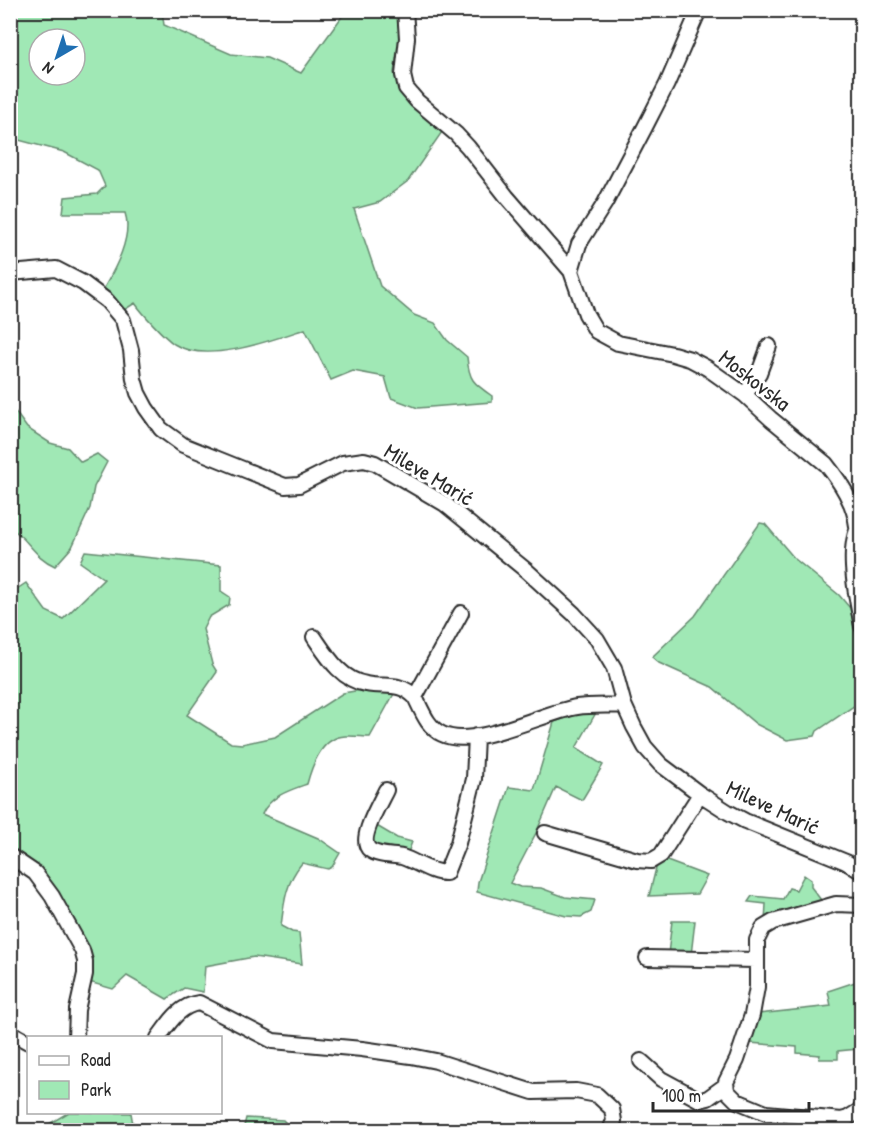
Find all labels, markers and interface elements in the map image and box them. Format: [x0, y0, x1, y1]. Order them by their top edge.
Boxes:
north arrow [27, 27, 87, 87]
text: N [37, 57, 58, 80]
street label: Moskovska [713, 342, 797, 418]
street label: Mileve Marić [379, 436, 480, 513]
street label: Mileve Marić [722, 773, 825, 842]
legend [27, 1036, 222, 1114]
text: Road [81, 1047, 111, 1072]
scale bar [653, 1075, 809, 1113]
text: Park [81, 1077, 112, 1102]
text: 100 m [662, 1083, 701, 1108]

